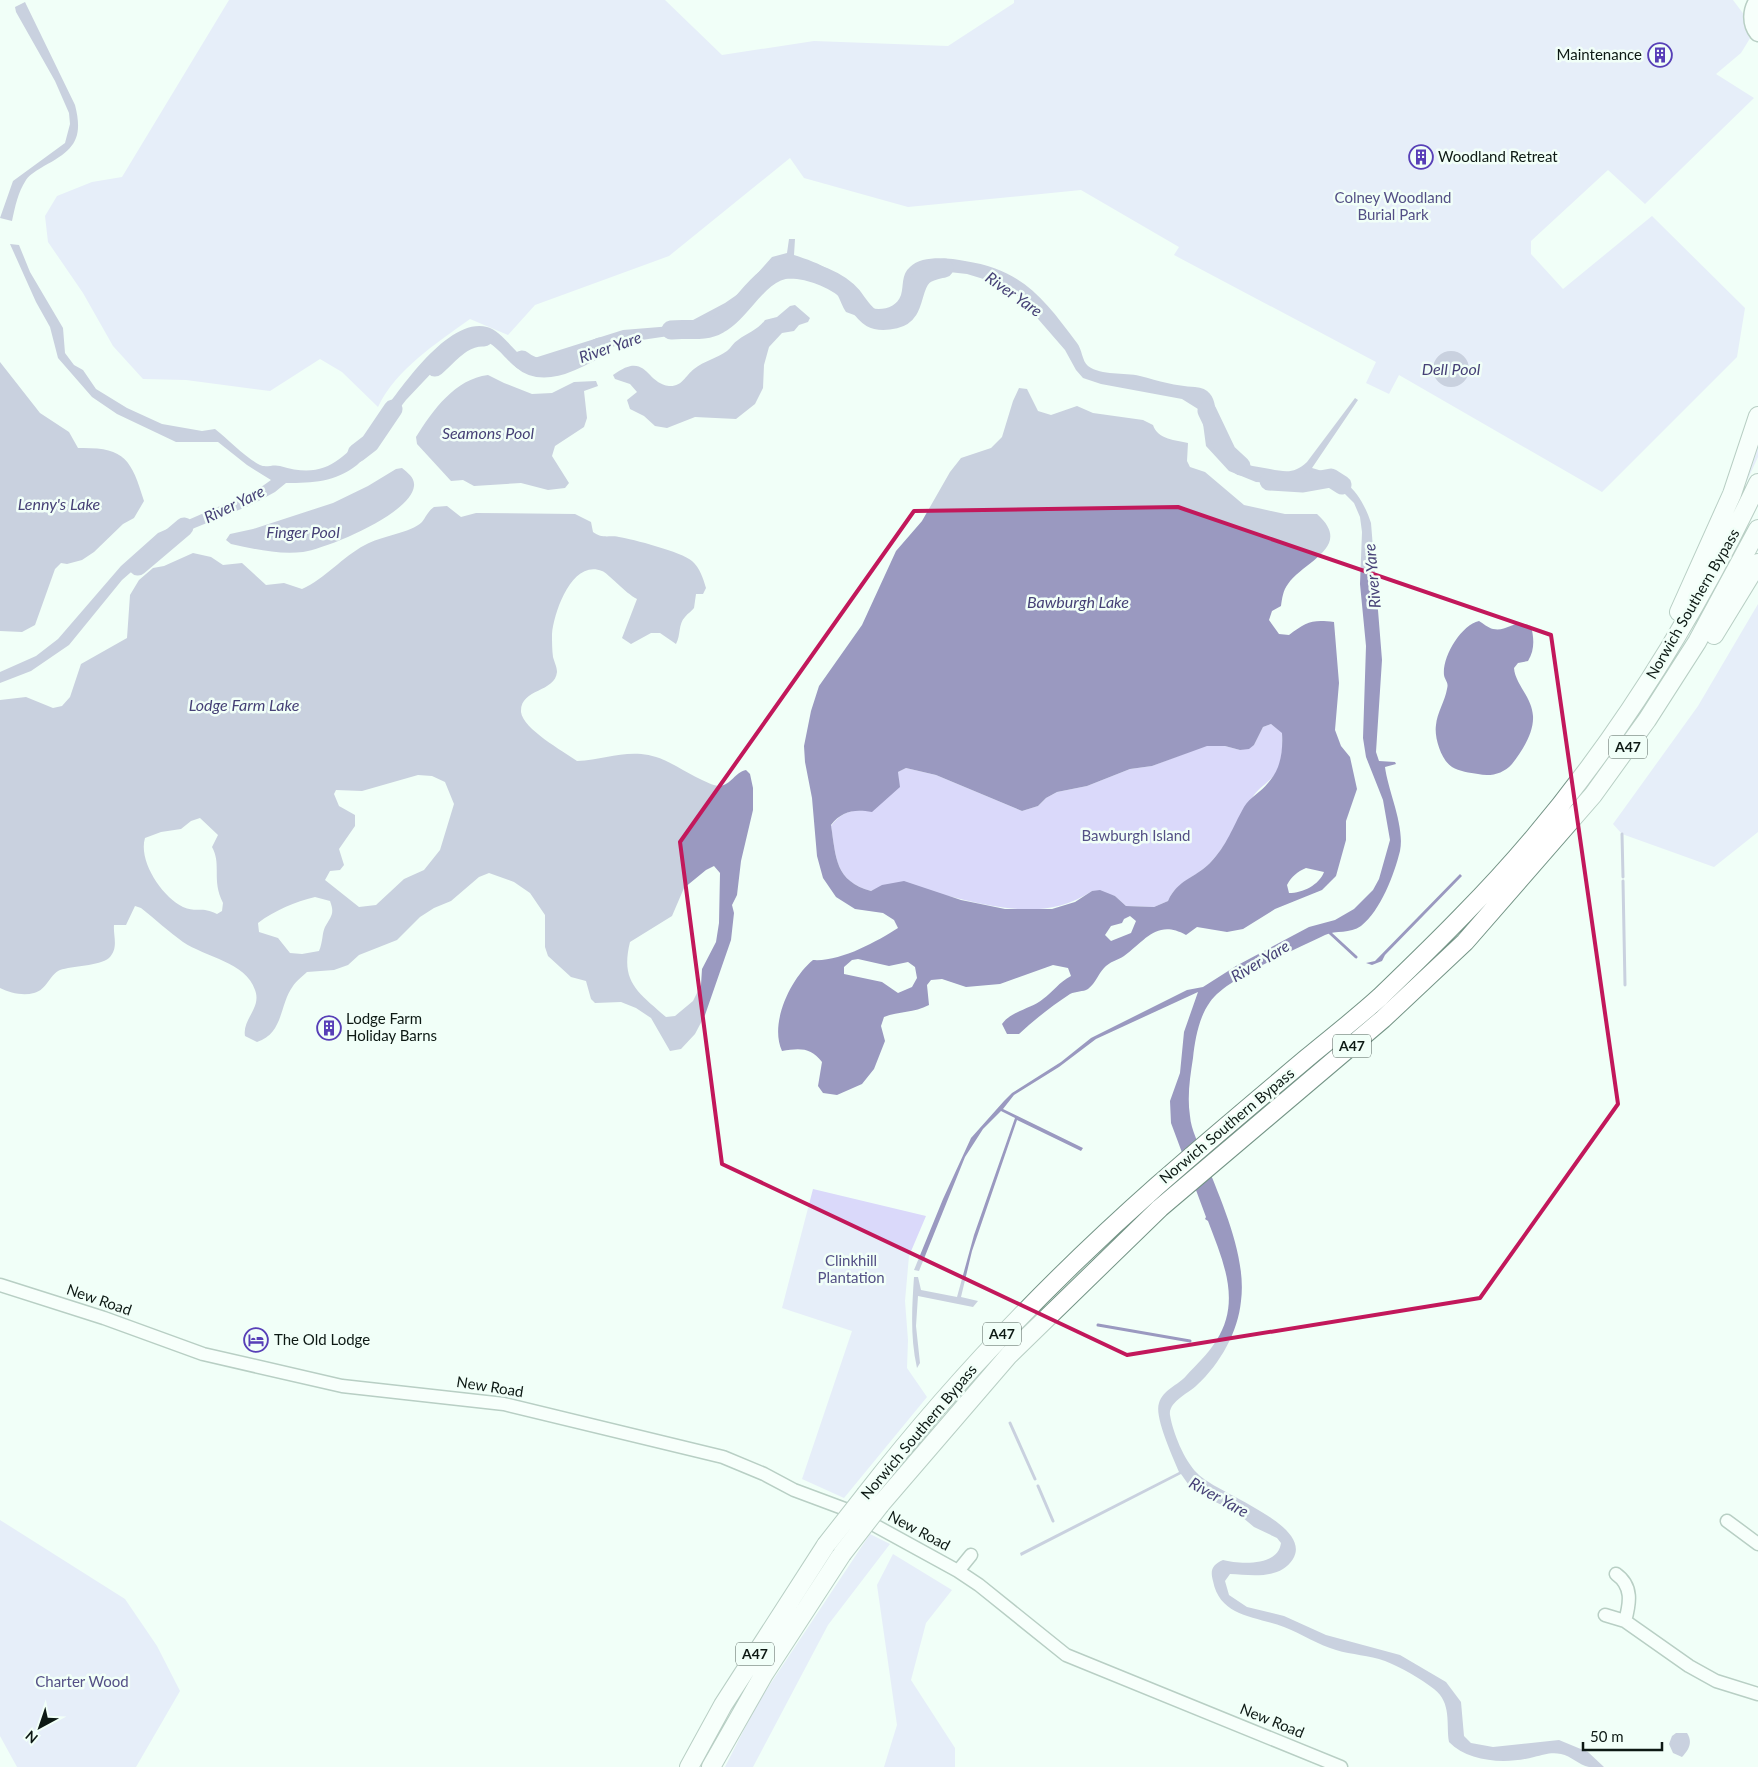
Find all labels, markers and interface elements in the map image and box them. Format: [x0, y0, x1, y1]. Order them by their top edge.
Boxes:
building icon: Maintenance [1647, 42, 1673, 68]
place label: Maintenance [1557, 45, 1642, 63]
building icon: Woodland Retreat [1408, 144, 1434, 170]
place label: Woodland Retreat [1438, 147, 1558, 165]
park label: Colney Woodland Burial Park [1335, 188, 1451, 223]
water label: River Yare [982, 267, 1047, 320]
water label: River Yare [576, 327, 644, 366]
water label: Dell Pool [1422, 359, 1481, 378]
water label: Seamons Pool [442, 423, 535, 442]
water label: River Yare [200, 481, 267, 526]
water label: Lenny's Lake [18, 494, 101, 513]
water label: Finger Pool [266, 522, 340, 541]
street label: Norwich Southern Bypass [1642, 525, 1743, 682]
water label: River Yare [1359, 543, 1384, 609]
water label: Bawburgh Lake [1027, 592, 1129, 611]
water label: Lodge Farm Lake [189, 695, 300, 714]
road number: A47 [1609, 736, 1647, 759]
park label: Bawburgh Island [1081, 826, 1191, 844]
water label: River Yare [1227, 936, 1293, 985]
place label: Lodge Farm Holiday Barns [346, 1009, 437, 1044]
building icon: Lodge Farm Holiday Barns [316, 1015, 342, 1041]
road number: A47 [1333, 1034, 1371, 1058]
street label: Norwich Southern Bypass [1155, 1064, 1297, 1187]
park label: Clinkhill Plantation [817, 1251, 885, 1286]
street label: New Road [64, 1280, 134, 1319]
road number: A47 [983, 1322, 1021, 1346]
hotel icon: The Old Lodge [243, 1327, 269, 1353]
place label: The Old Lodge [274, 1330, 370, 1348]
street label: Norwich Southern Bypass [857, 1360, 980, 1502]
street label: New Road [455, 1372, 525, 1400]
water label: River Yare [1186, 1473, 1253, 1521]
street label: New Road [885, 1506, 954, 1554]
road number: A47 [736, 1642, 774, 1666]
park label: Charter Wood [35, 1672, 129, 1690]
street label: New Road [1238, 1699, 1307, 1741]
north arrow [15, 1702, 65, 1752]
scale bar [1583, 1720, 1662, 1752]
text: N [22, 1727, 41, 1747]
text: 50 m [1590, 1727, 1624, 1745]

